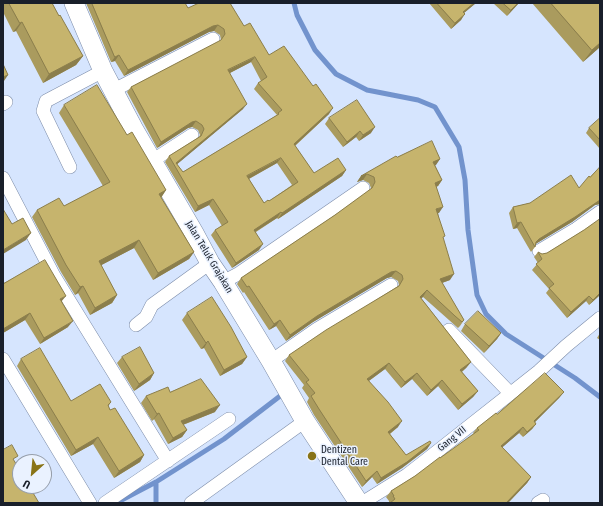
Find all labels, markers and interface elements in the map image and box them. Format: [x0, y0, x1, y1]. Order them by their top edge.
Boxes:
street label: Jalan Teluk Grajakan [183, 219, 235, 295]
street label: Gang VII [435, 424, 469, 454]
place label: Dentizen Dental Care [321, 444, 368, 468]
marker: Dentizen Dental Care [306, 450, 318, 462]
north arrow [12, 454, 52, 494]
text: U [21, 477, 33, 492]

